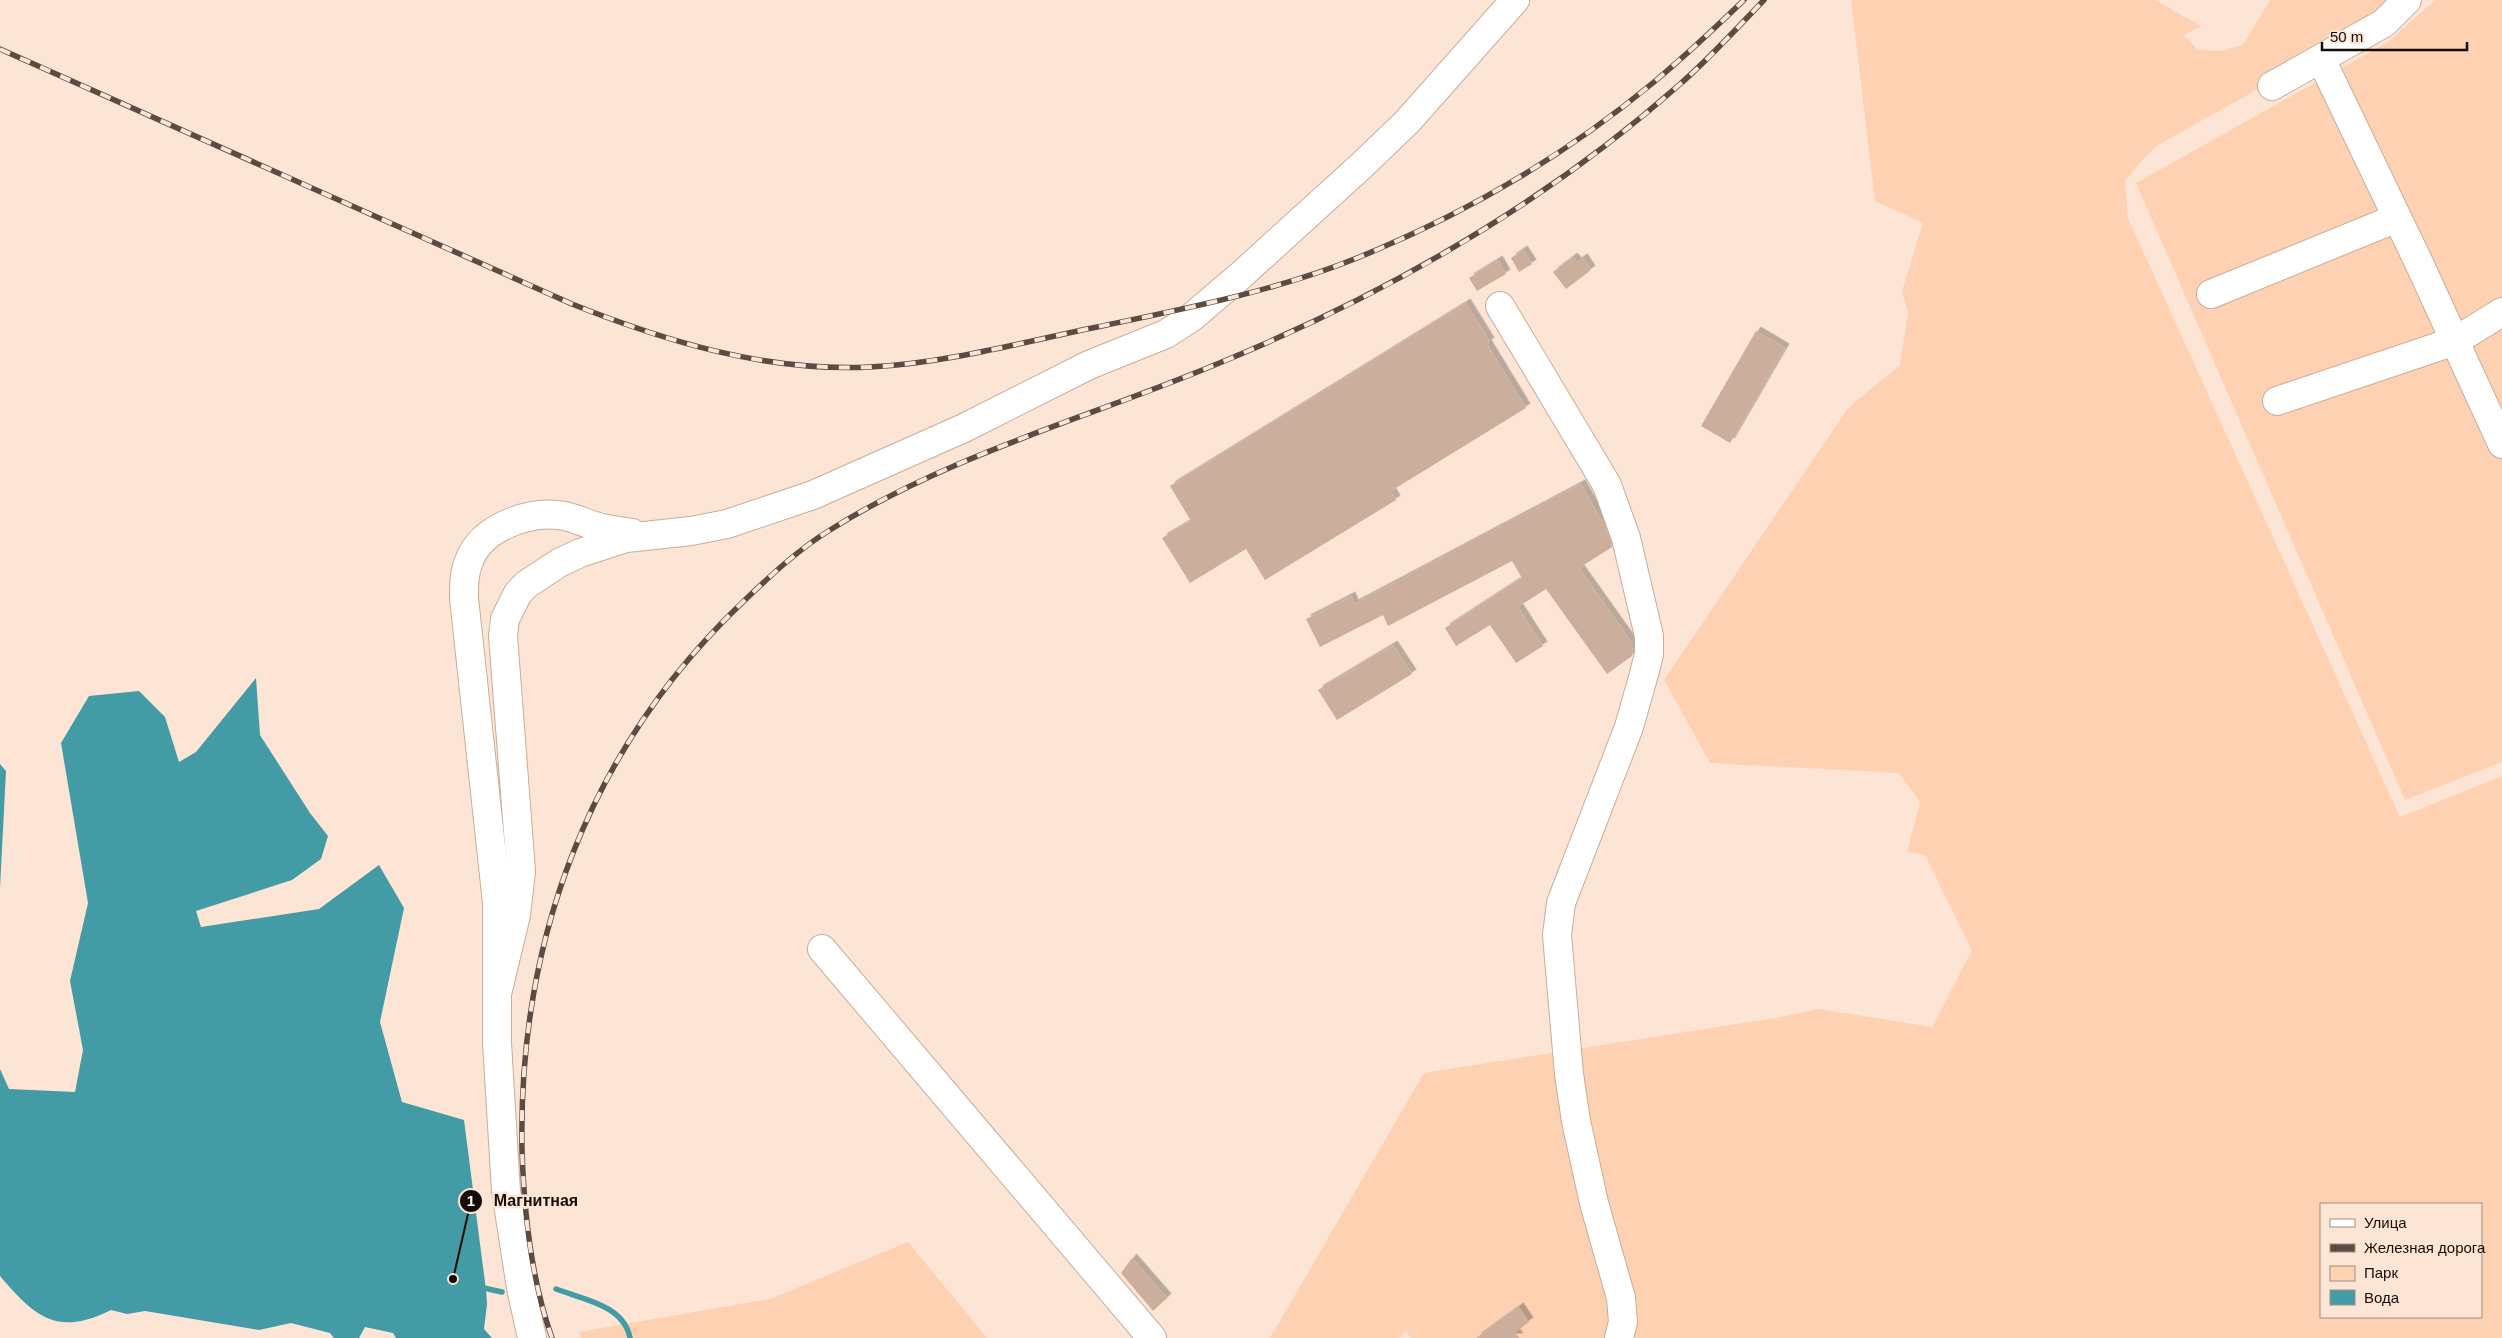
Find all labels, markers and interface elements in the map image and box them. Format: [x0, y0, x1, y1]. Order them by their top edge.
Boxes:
scale bar [2322, 20, 2467, 52]
text: 50 m [2330, 28, 2363, 45]
callout: Магнитная [459, 1185, 588, 1216]
text: 1 [467, 1192, 475, 1209]
text: Магнитная [494, 1192, 578, 1209]
legend [2320, 1203, 2482, 1318]
text: Улица [2364, 1214, 2407, 1231]
text: Железная дорога [2364, 1239, 2486, 1256]
text: Парк [2364, 1264, 2398, 1281]
text: Вода [2364, 1289, 2400, 1306]

